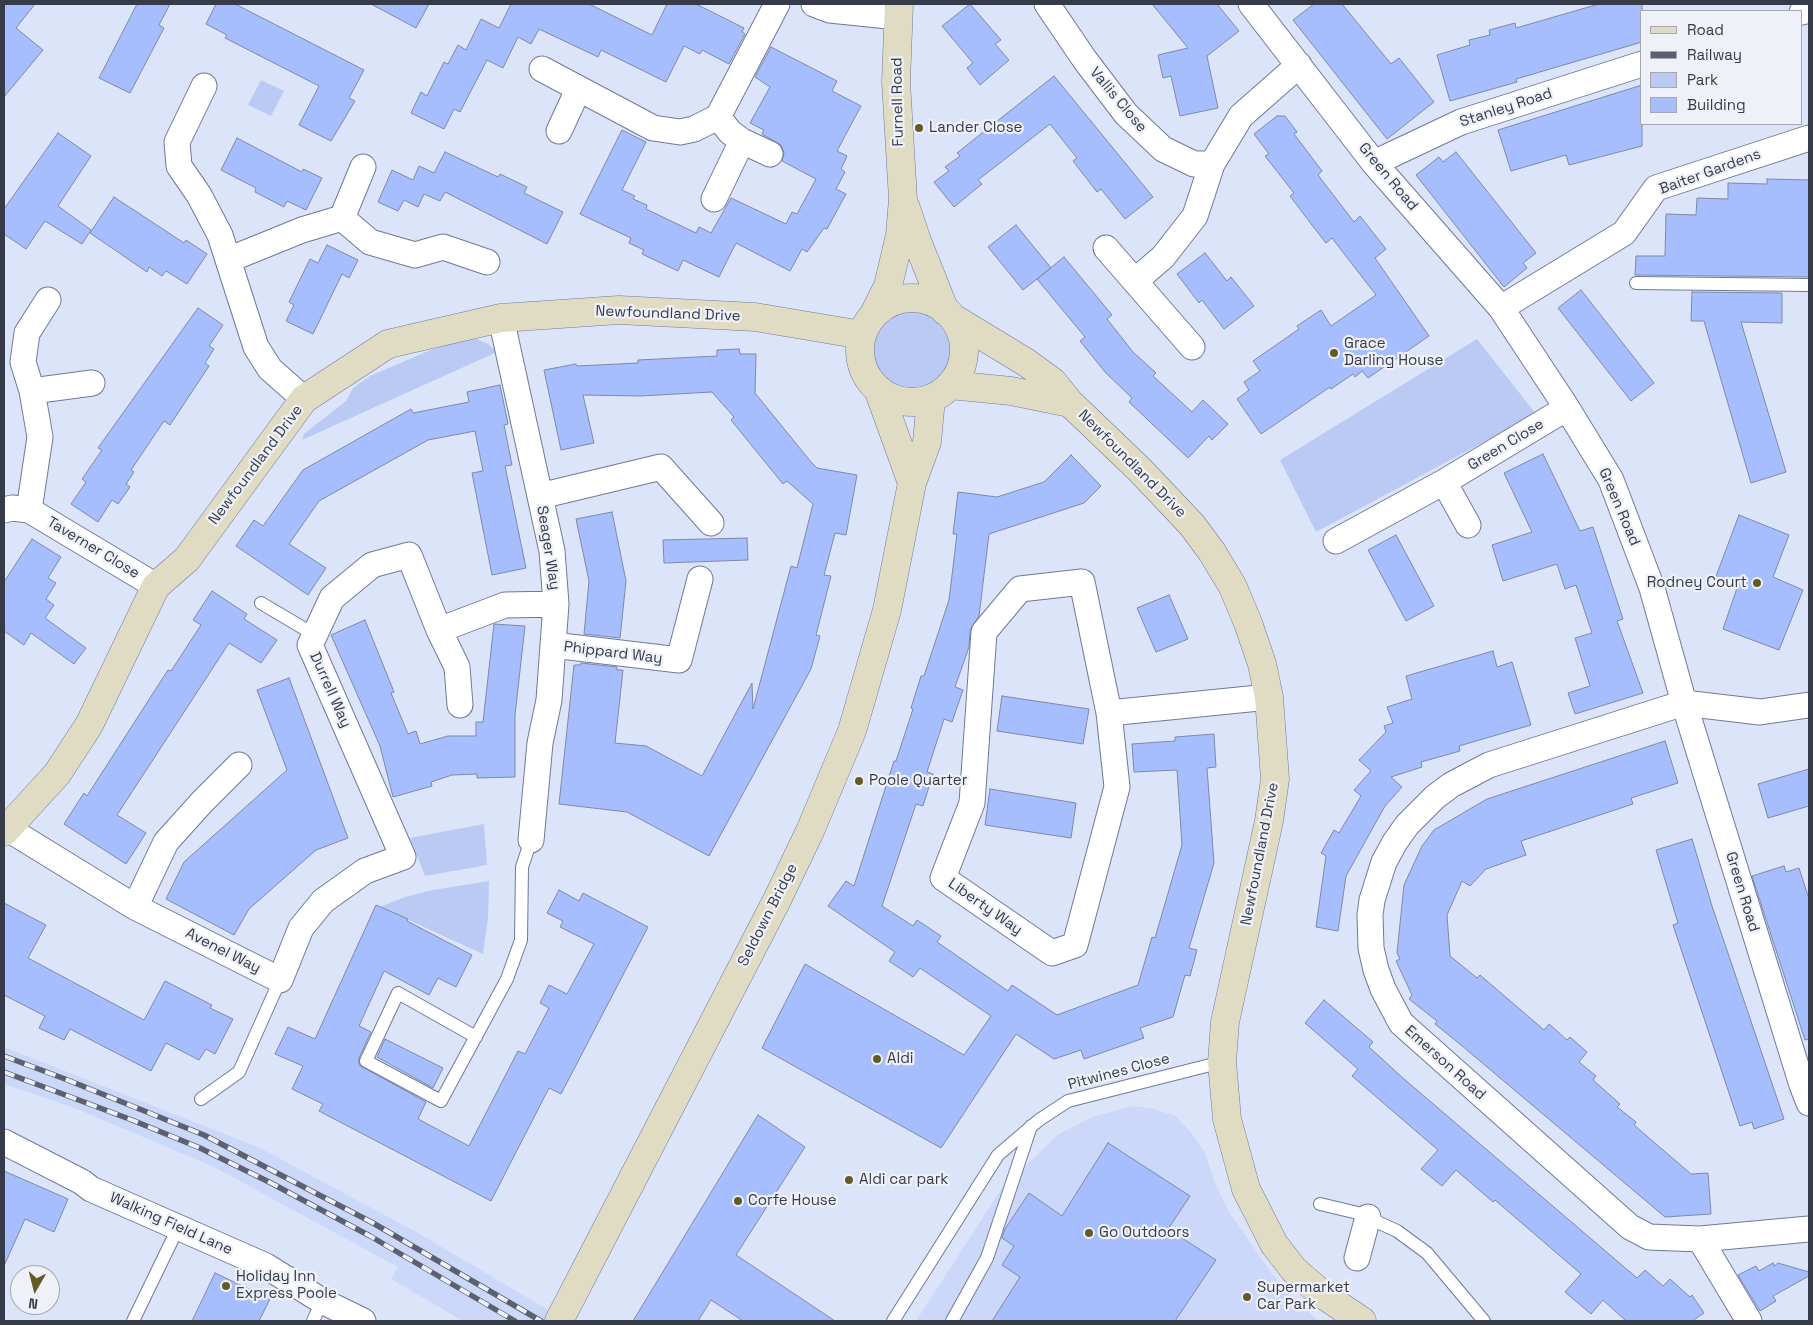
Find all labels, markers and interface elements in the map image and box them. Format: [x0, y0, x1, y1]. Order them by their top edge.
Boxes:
legend [1640, 10, 1803, 125]
text: Road [1687, 20, 1724, 39]
text: Railway [1687, 45, 1742, 64]
street label: Furnell Road [888, 57, 908, 147]
street label: Vallis Close [1086, 64, 1150, 136]
text: Park [1687, 70, 1718, 89]
street label: Stanley Road [1457, 85, 1555, 131]
text: Building [1687, 95, 1746, 114]
place label: Lander Close [929, 119, 1022, 137]
marker: Lander Close [913, 122, 925, 134]
street label: Green Road [1354, 139, 1422, 215]
street label: Baiter Gardens [1657, 145, 1763, 199]
street label: Newfoundland Drive [595, 302, 741, 326]
place label: Grace Darling House [1344, 335, 1443, 370]
marker: Grace Darling House [1328, 347, 1340, 359]
street label: Newfoundland Drive [205, 402, 307, 528]
street label: Newfoundland Drive [1074, 406, 1190, 522]
street label: Green Close [1465, 415, 1547, 475]
street label: Green Road [1595, 465, 1643, 549]
street label: Seager Way [532, 505, 564, 591]
street label: Taverner Close [43, 513, 143, 583]
place label: Rodney Court [1647, 574, 1747, 592]
marker: Rodney Court [1751, 577, 1763, 589]
street label: Phippard Way [563, 638, 663, 668]
street label: Durrell Way [305, 649, 355, 731]
place label: Poole Quarter [869, 772, 967, 790]
marker: Poole Quarter [853, 775, 865, 787]
street label: Newfoundland Drive [1237, 781, 1283, 927]
street label: Green Road [1721, 850, 1763, 934]
street label: Seldown Bridge [734, 861, 802, 969]
street label: Liberty Way [944, 875, 1026, 939]
street label: Avenel Way [182, 924, 264, 978]
street label: Emerson Road [1401, 1022, 1489, 1104]
place label: Aldi [887, 1050, 913, 1068]
street label: Pitwines Close [1066, 1050, 1172, 1094]
marker: Aldi [871, 1053, 883, 1065]
place label: Aldi car park [859, 1171, 948, 1189]
marker: Aldi car park [843, 1174, 855, 1186]
street label: Walking Field Lane [107, 1189, 235, 1259]
place label: Corfe House [748, 1192, 837, 1210]
marker: Corfe House [732, 1195, 744, 1207]
place label: Go Outdoors [1099, 1224, 1189, 1242]
marker: Go Outdoors [1083, 1227, 1095, 1239]
north arrow [10, 1265, 60, 1315]
place label: Holiday Inn Express Poole [236, 1268, 337, 1303]
place label: Supermarket Car Park [1257, 1279, 1350, 1314]
marker: Holiday Inn Express Poole [220, 1280, 232, 1292]
marker: Supermarket Car Park [1241, 1291, 1253, 1303]
text: N [27, 1294, 39, 1313]

